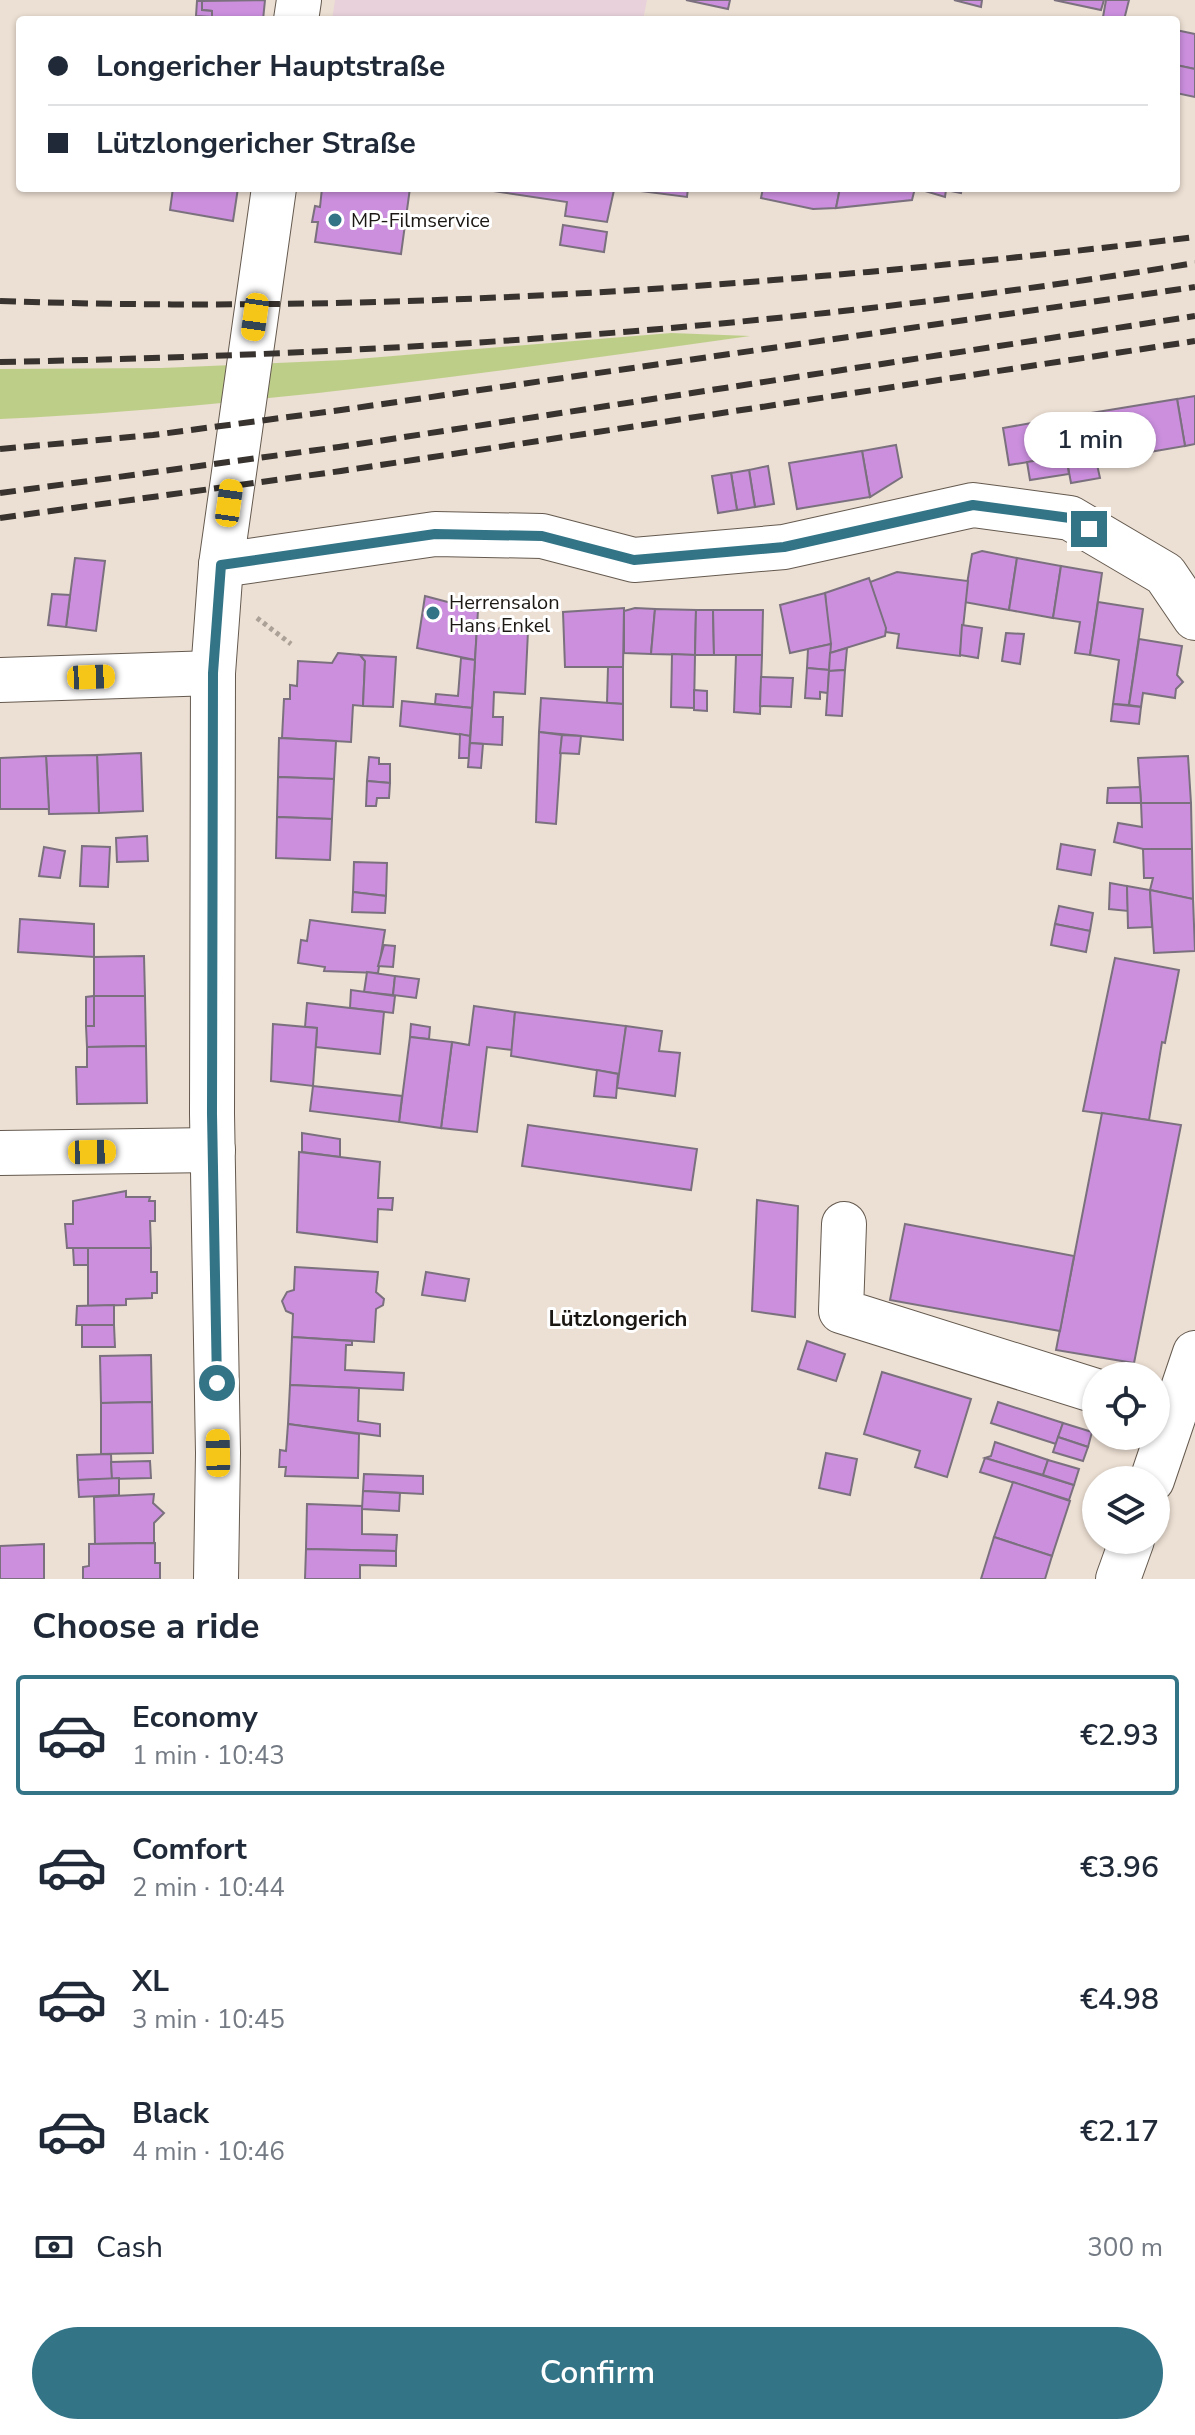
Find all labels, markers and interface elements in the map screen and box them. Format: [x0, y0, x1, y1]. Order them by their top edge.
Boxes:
text: Longericher Hauptstraße [96, 46, 445, 87]
text: Lützlongericher Straße [96, 123, 416, 164]
place label: MP-Filmservice [351, 207, 490, 234]
marker: MP-Filmservice [326, 211, 344, 229]
car [240, 292, 270, 342]
callout: 1 min [1023, 413, 1155, 469]
text: 1 min [1057, 422, 1123, 457]
car [214, 478, 244, 528]
route end [1071, 511, 1107, 547]
place label: Herrensalon Hans Enkel [449, 589, 560, 639]
marker: Herrensalon Hans Enkel [424, 604, 442, 622]
car [67, 664, 115, 690]
car [68, 1140, 116, 1164]
district label: Lützlongerich [549, 1304, 687, 1334]
map controls [1082, 1362, 1170, 1554]
button: locate [1082, 1362, 1170, 1450]
route start [199, 1365, 235, 1401]
car [206, 1429, 230, 1477]
button: layers [1082, 1466, 1170, 1554]
text: Choose a ride [32, 1602, 260, 1651]
text: Economy [132, 1697, 258, 1738]
icon: car [36, 1699, 108, 1771]
text: €2.93 [1080, 1715, 1159, 1756]
text: 1 min · 10:43 [132, 1738, 285, 1773]
text: Comfort [132, 1829, 247, 1870]
icon: car [36, 1831, 108, 1903]
text: €3.96 [1080, 1847, 1159, 1888]
text: 2 min · 10:44 [132, 1870, 285, 1905]
text: XL [132, 1961, 169, 2002]
icon: car [36, 1963, 108, 2035]
text: €4.98 [1080, 1979, 1159, 2020]
text: 3 min · 10:45 [132, 2002, 285, 2037]
text: Black [132, 2093, 209, 2134]
icon: car [36, 2095, 108, 2167]
text: €2.17 [1080, 2111, 1159, 2152]
text: 4 min · 10:46 [132, 2134, 285, 2169]
icon: cash [32, 2225, 76, 2269]
text: Cash [96, 2227, 163, 2268]
text: 300 m [1087, 2230, 1163, 2265]
button: Confirm [32, 2327, 1163, 2419]

